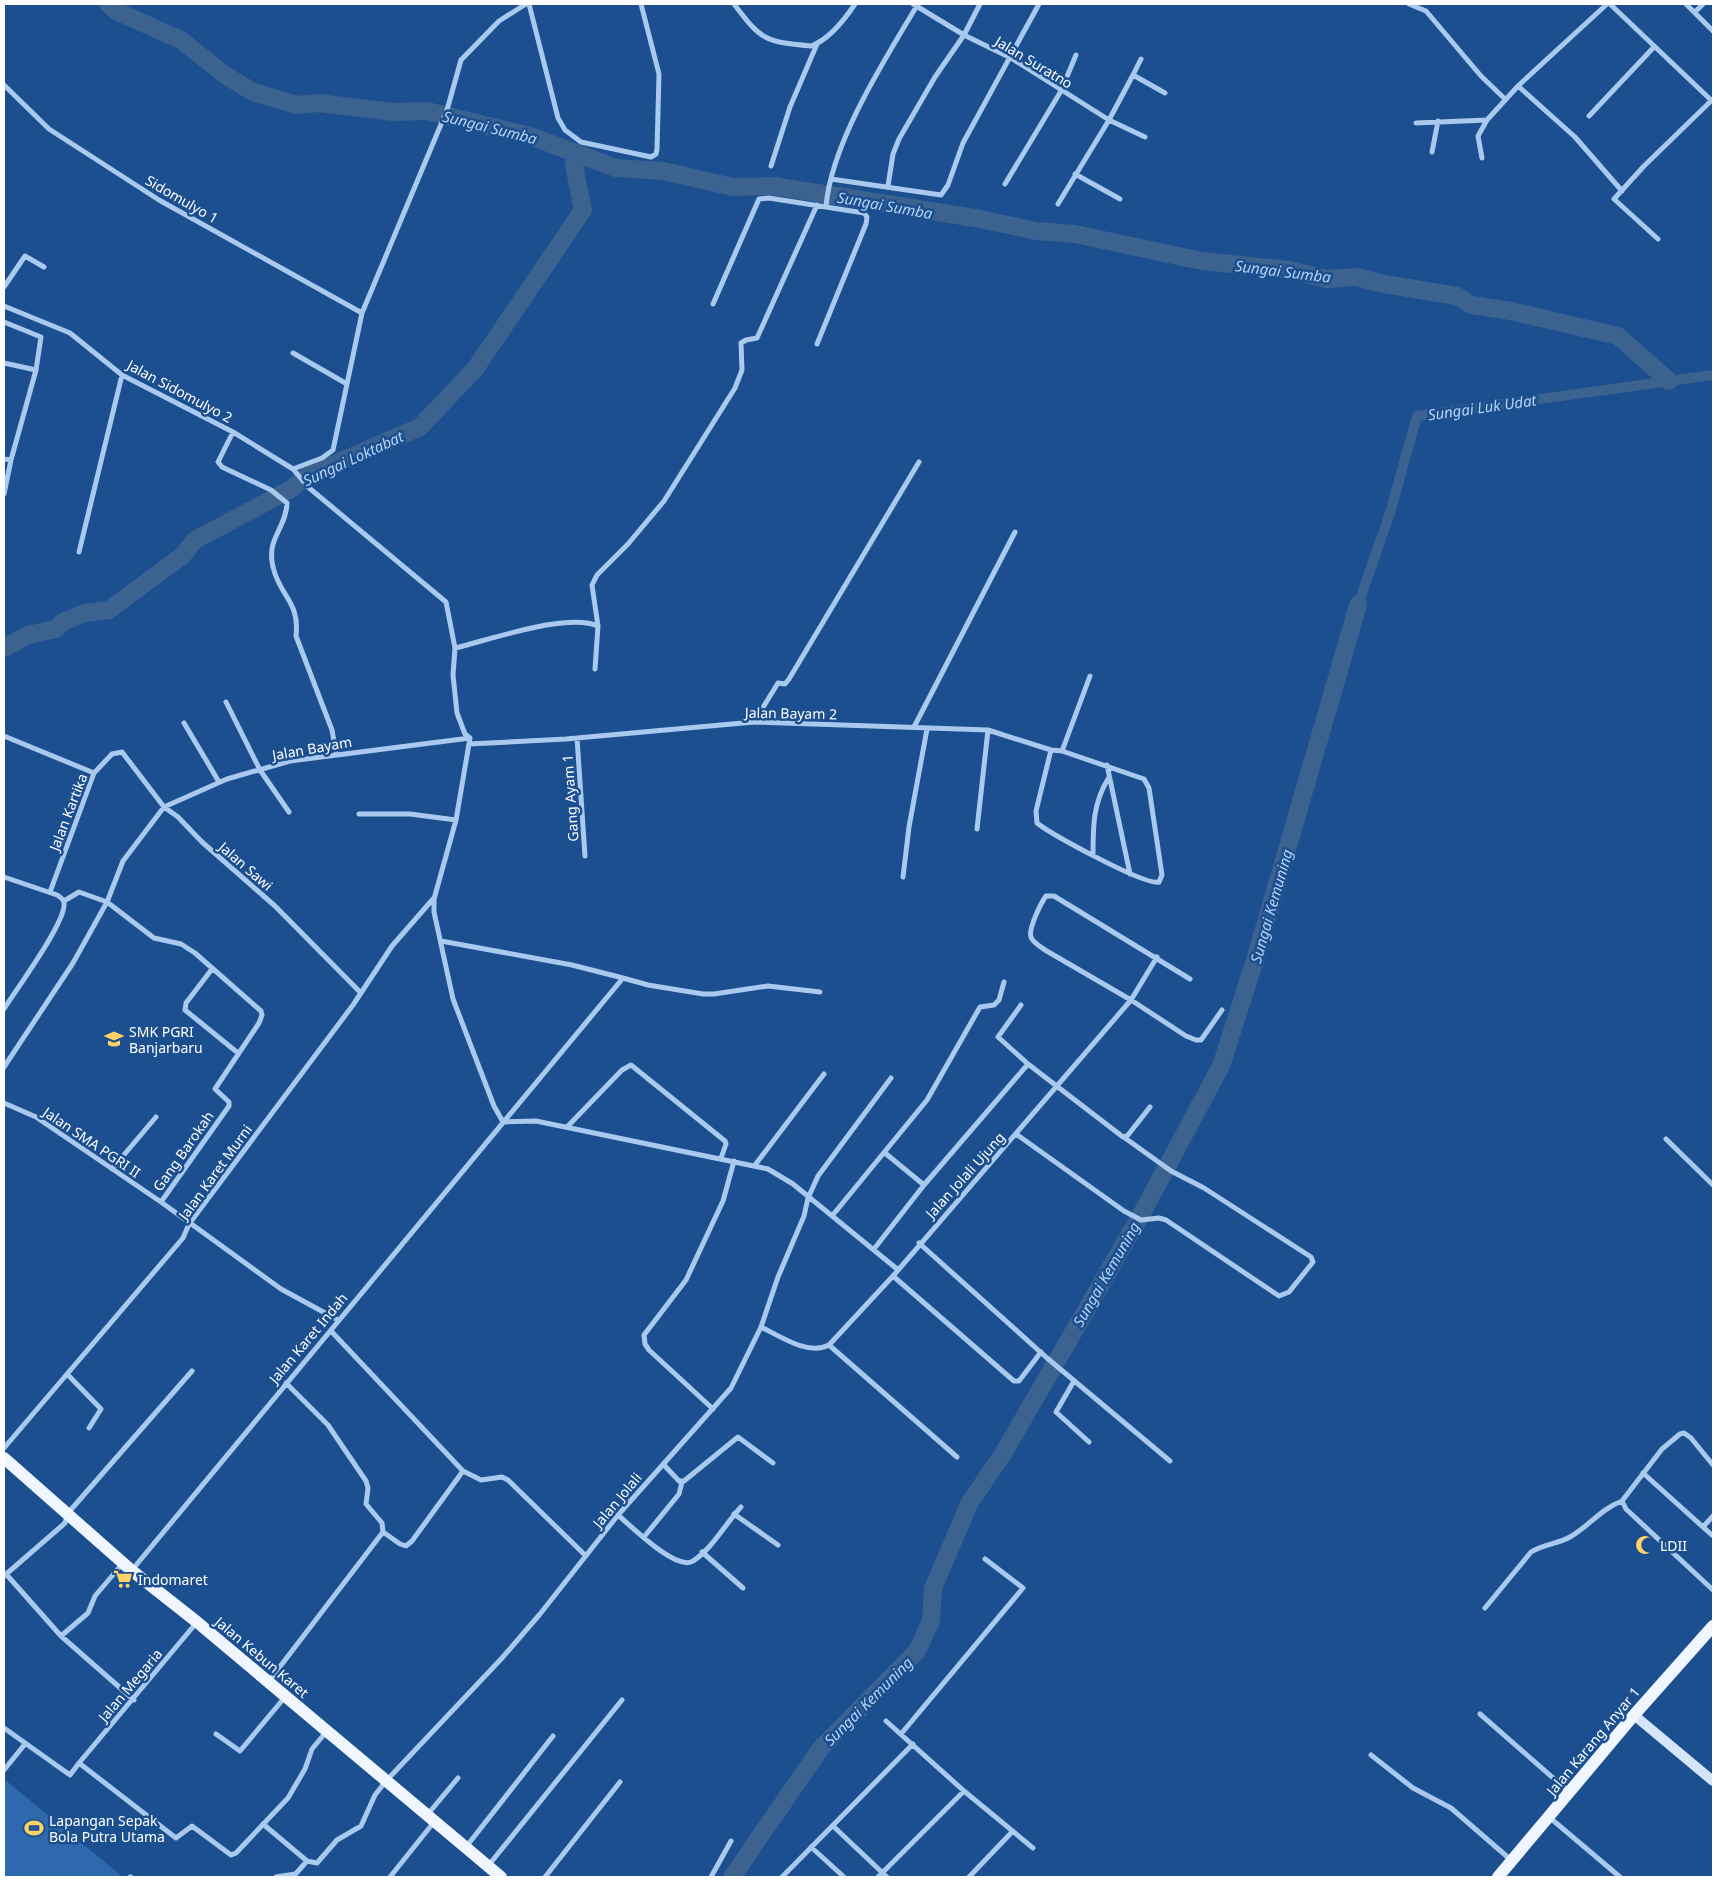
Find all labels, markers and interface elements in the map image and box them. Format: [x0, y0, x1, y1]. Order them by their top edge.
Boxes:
street label: Jalan Suratno [990, 30, 1076, 93]
water label: Sungai Sumba [441, 106, 540, 148]
street label: Sidomulyo 1 [142, 171, 222, 227]
water label: Sungai Sumba [836, 187, 935, 223]
water label: Sungai Sumba [1234, 255, 1333, 287]
street label: Jalan Sidomulyo 2 [122, 354, 236, 427]
water label: Sungai Luk Udat [1426, 389, 1539, 425]
water label: Sungai Loktabat [300, 426, 407, 490]
street label: Jalan Bayam 2 [743, 703, 837, 723]
street label: Jalan Bayam [269, 732, 353, 765]
street label: Gang Ayam 1 [557, 754, 583, 842]
street label: Jalan Kartika [44, 770, 92, 855]
street label: Jalan Sawi [214, 836, 277, 895]
water label: Sungai Kemuning [1245, 846, 1297, 965]
place label: SMK PGRI Banjarbaru [129, 1022, 203, 1057]
school or university icon: SMK PGRI Banjarbaru [103, 1028, 125, 1050]
street label: Jalan SMA PGRI II [38, 1101, 145, 1182]
street label: Gang Barokah [148, 1107, 218, 1195]
street label: Jalan Karet Murni [173, 1121, 256, 1225]
street label: Jalan Jolali Ujung [920, 1128, 1009, 1224]
water label: Sungai Kemuning [1068, 1218, 1144, 1330]
street label: Jalan Karet Indah [263, 1289, 351, 1389]
street label: Jalan Jolali [587, 1468, 646, 1533]
mosque icon: LDII [1634, 1534, 1656, 1556]
place label: LDII [1660, 1536, 1687, 1555]
supermarket icon: Indomaret [112, 1568, 134, 1590]
place label: Indomaret [138, 1570, 208, 1589]
street label: Jalan Kebun Karet [210, 1611, 313, 1702]
street label: Jalan Megaria [93, 1645, 166, 1727]
water label: Sungai Kemuning [819, 1652, 917, 1750]
street label: Jalan Karang Anyar 1 [1541, 1683, 1644, 1801]
place label: Lapangan Sepak Bola Putra Utama [49, 1811, 165, 1846]
sports icon: Lapangan Sepak Bola Putra Utama [23, 1817, 45, 1839]

